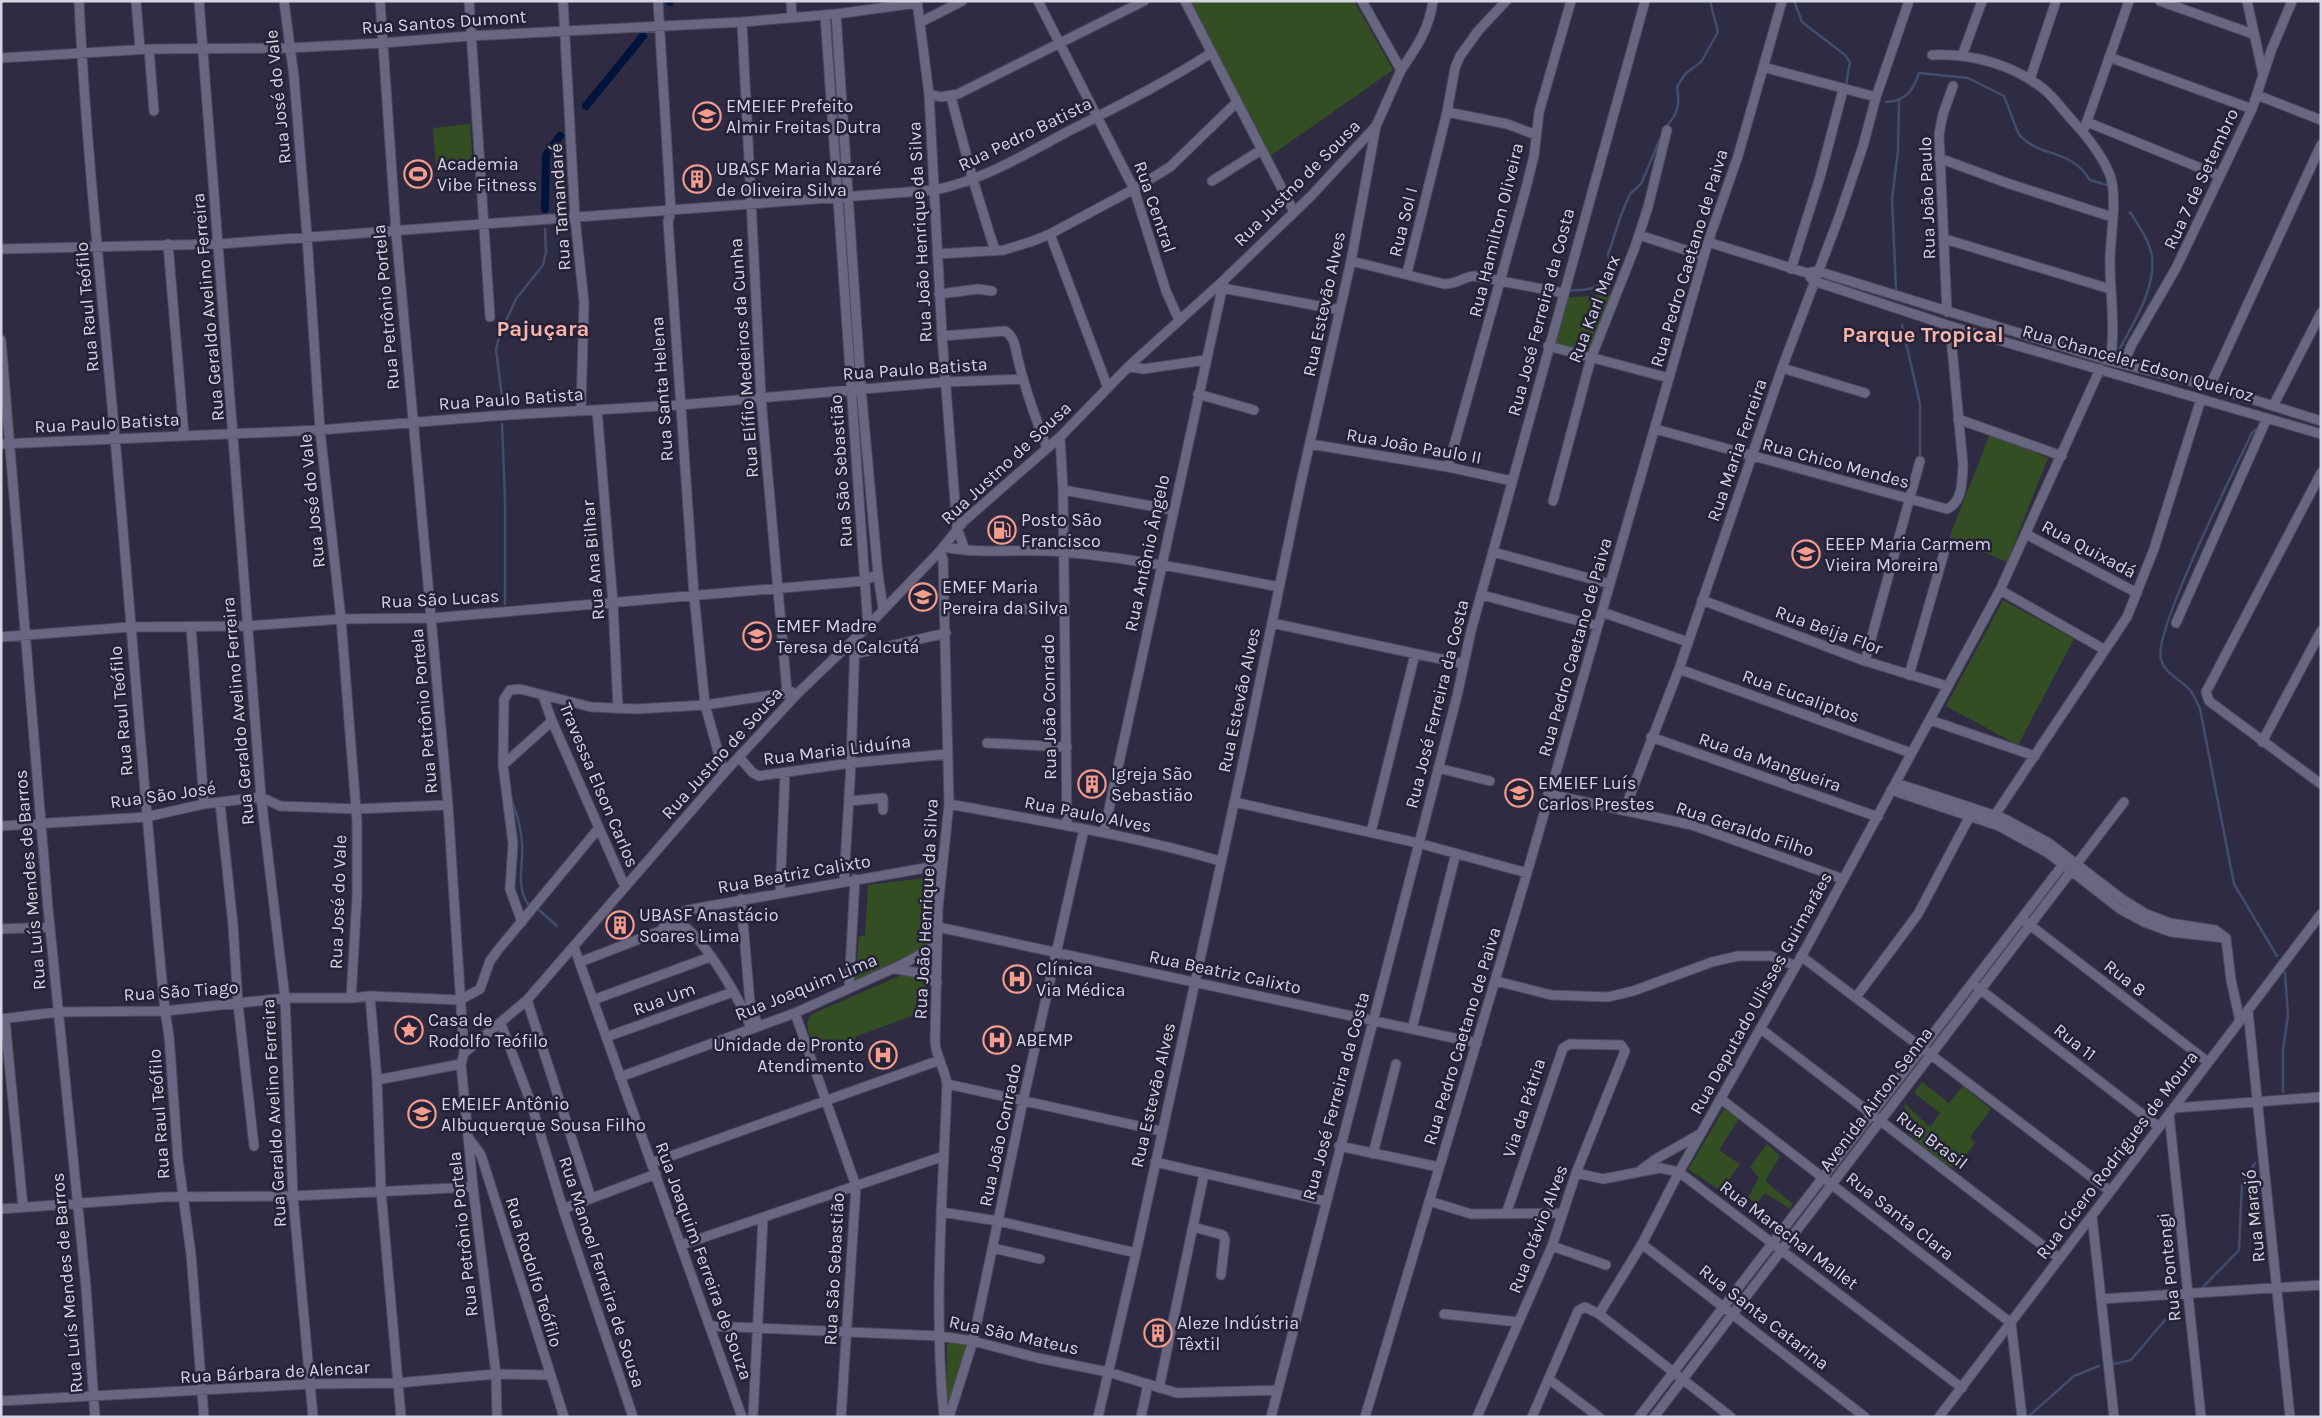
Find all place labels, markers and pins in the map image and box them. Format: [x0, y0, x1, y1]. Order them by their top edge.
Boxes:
place label: EMEIEF Prefeito Almir Freitas Dutra [726, 95, 881, 138]
school or university icon: EMEIEF Prefeito Almir Freitas Dutra [692, 101, 722, 131]
place label: Academia Vibe Fitness [437, 153, 537, 196]
place label: UBASF Maria Nazaré de Oliveira Silva [716, 158, 882, 201]
sports icon: Academia Vibe Fitness [403, 159, 433, 189]
building icon: UBASF Maria Nazaré de Oliveira Silva [682, 164, 712, 194]
place label: Posto São Francisco [1021, 509, 1102, 552]
fuel station icon: Posto São Francisco [987, 515, 1017, 545]
place label: EEEP Maria Carmem Vieira Moreira [1825, 533, 1991, 576]
school or university icon: EEEP Maria Carmem Vieira Moreira [1791, 539, 1821, 569]
place label: EMEF Maria Pereira da Silva [942, 576, 1068, 619]
school or university icon: EMEF Maria Pereira da Silva [908, 582, 938, 612]
place label: EMEF Madre Teresa de Calcutá [776, 615, 919, 658]
school or university icon: EMEF Madre Teresa de Calcutá [742, 621, 772, 651]
place label: Igreja São Sebastião [1111, 763, 1193, 806]
building icon: Igreja São Sebastião [1077, 769, 1107, 799]
place label: EMEIEF Luís Carlos Prestes [1538, 772, 1655, 815]
school or university icon: EMEIEF Luís Carlos Prestes [1504, 778, 1534, 808]
place label: UBASF Anastácio Soares Lima [639, 904, 779, 947]
building icon: UBASF Anastácio Soares Lima [605, 910, 635, 940]
place label: Clínica Via Médica [1036, 958, 1125, 1001]
hospital icon: Clínica Via Médica [1002, 964, 1032, 994]
place label: Casa de Rodolfo Teófilo [428, 1009, 548, 1052]
place icon: Casa de Rodolfo Teófilo [394, 1015, 424, 1045]
hospital icon: ABEMP [982, 1025, 1012, 1055]
place label: ABEMP [1016, 1029, 1073, 1051]
place label: Unidade de Pronto Atendimento [713, 1034, 864, 1077]
hospital icon: Unidade de Pronto Atendimento [868, 1040, 898, 1070]
place label: EMEIEF Antônio Albuquerque Sousa Filho [441, 1093, 646, 1136]
school or university icon: EMEIEF Antônio Albuquerque Sousa Filho [407, 1099, 437, 1129]
place label: Aleze Indústria Têxtil [1177, 1312, 1299, 1355]
building icon: Aleze Indústria Têxtil [1143, 1318, 1173, 1348]

